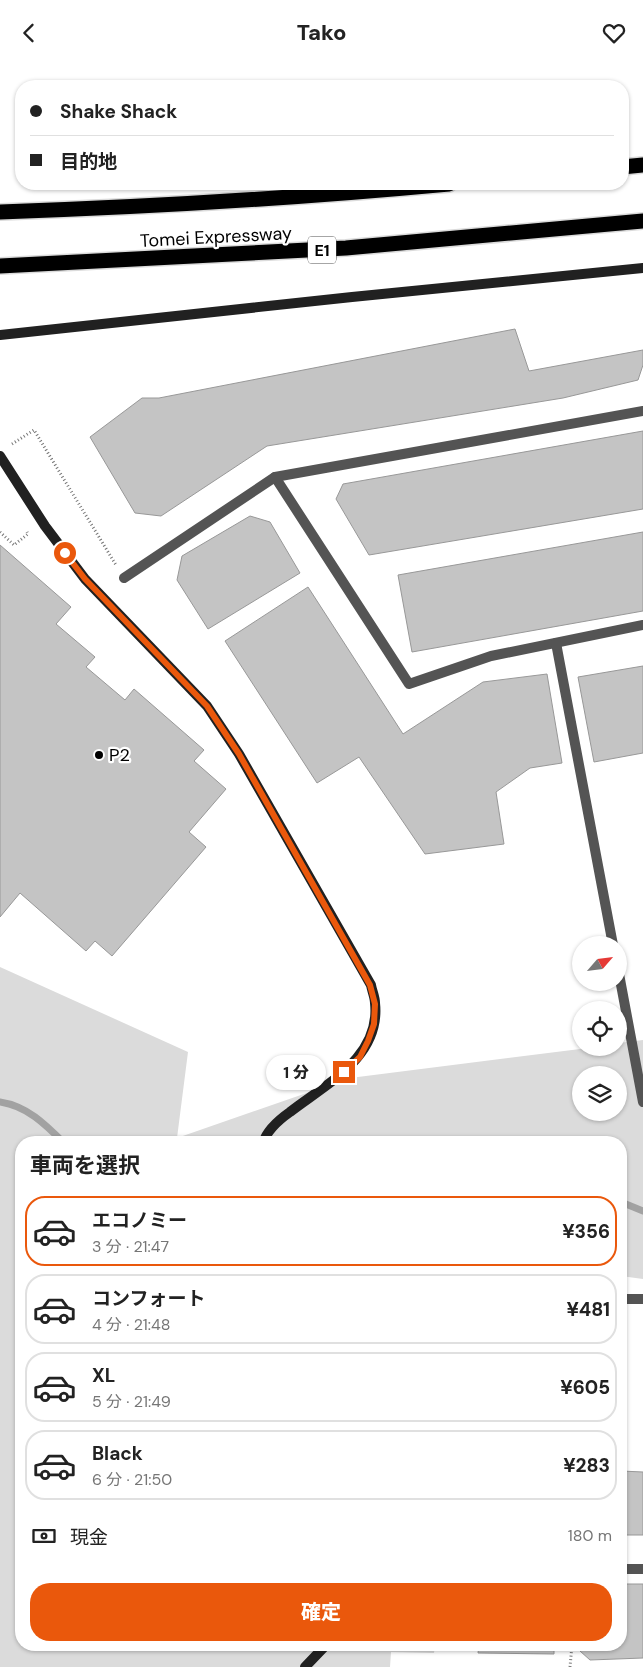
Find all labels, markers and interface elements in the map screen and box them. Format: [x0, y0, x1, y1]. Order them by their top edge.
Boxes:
text: Tako [297, 18, 346, 47]
icon: back [15, 19, 43, 47]
icon: heart [600, 19, 628, 47]
text: Shake Shack [60, 99, 177, 124]
text: 目的地 [60, 149, 117, 174]
street label: Tomei Expressway [139, 221, 293, 253]
road number: E1 [308, 237, 336, 263]
route start [54, 542, 76, 564]
place label: P2 [109, 743, 130, 767]
marker: P2 [93, 749, 105, 761]
north arrow [572, 936, 628, 991]
map controls [572, 936, 627, 1121]
button: locate [572, 1001, 627, 1056]
callout: 1 分 [266, 1055, 326, 1089]
route end [333, 1061, 355, 1083]
text: 1 分 [283, 1062, 309, 1083]
button: layers [572, 1066, 627, 1121]
text: 車両を選択 [30, 1151, 140, 1180]
text: エコノミー [92, 1208, 187, 1233]
icon: car [32, 1209, 77, 1254]
text: ¥356 [562, 1219, 610, 1244]
text: 3 分 · 21:47 [92, 1236, 169, 1257]
text: コンフォート [92, 1286, 205, 1311]
icon: car [32, 1287, 77, 1332]
text: ¥481 [566, 1297, 610, 1322]
text: 4 分 · 21:48 [92, 1314, 171, 1335]
text: XL [92, 1363, 115, 1388]
icon: car [32, 1365, 77, 1410]
text: ¥605 [560, 1375, 610, 1400]
text: 5 分 · 21:49 [92, 1391, 171, 1412]
text: Black [92, 1441, 143, 1466]
icon: car [32, 1443, 77, 1488]
text: ¥283 [563, 1453, 610, 1478]
text: 6 分 · 21:50 [92, 1469, 172, 1490]
icon: cash [30, 1522, 58, 1550]
text: 現金 [70, 1525, 108, 1550]
text: 180 m [568, 1525, 612, 1546]
button: 確定 [30, 1583, 612, 1641]

